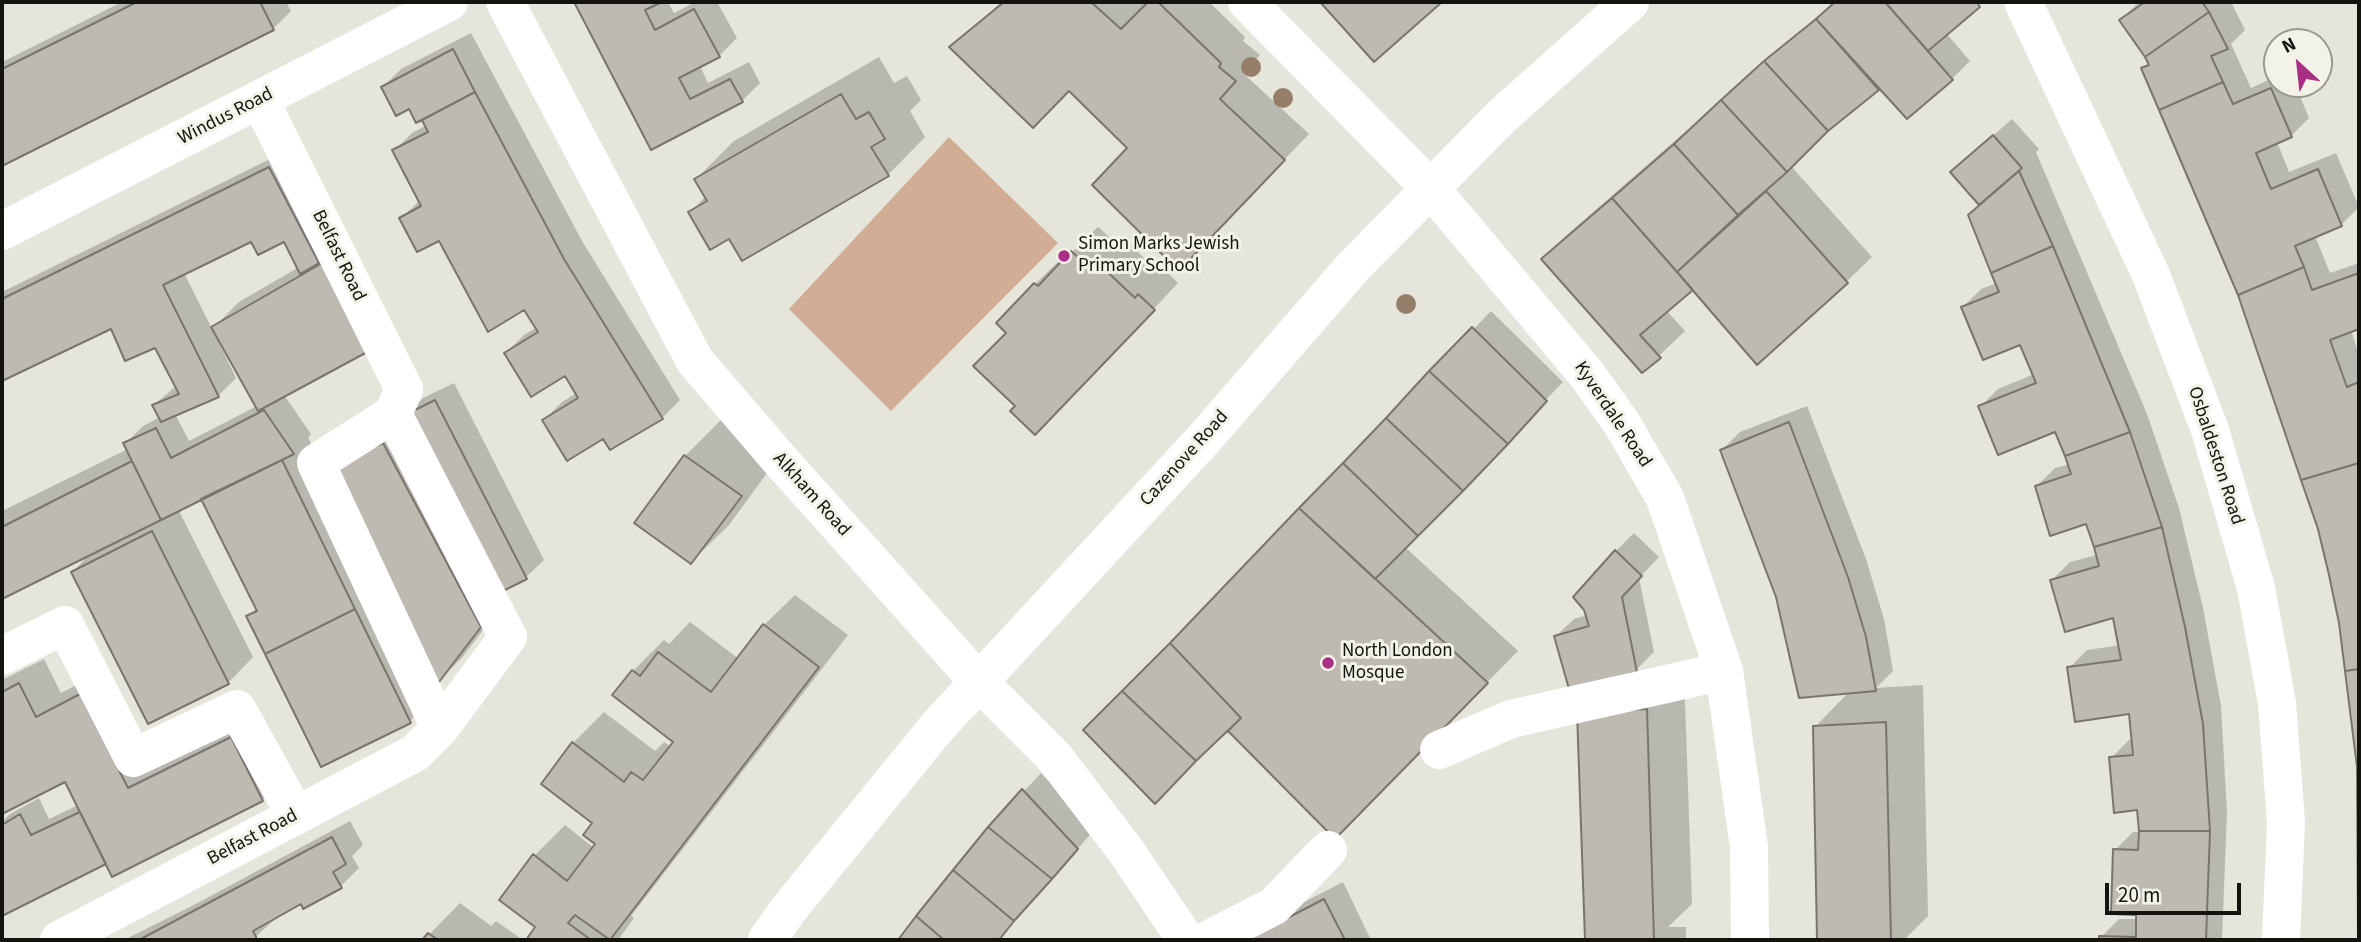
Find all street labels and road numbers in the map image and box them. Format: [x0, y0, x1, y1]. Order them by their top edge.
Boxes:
street label: Windus Road [175, 83, 277, 151]
street label: Belfast Road [306, 207, 370, 305]
street label: Kyverdale Road [1568, 358, 1656, 472]
street label: Osbaldeston Road [2182, 384, 2248, 528]
street label: Cazenove Road [1136, 406, 1234, 512]
street label: Alkham Road [767, 448, 855, 542]
street label: Belfast Road [204, 805, 302, 871]

